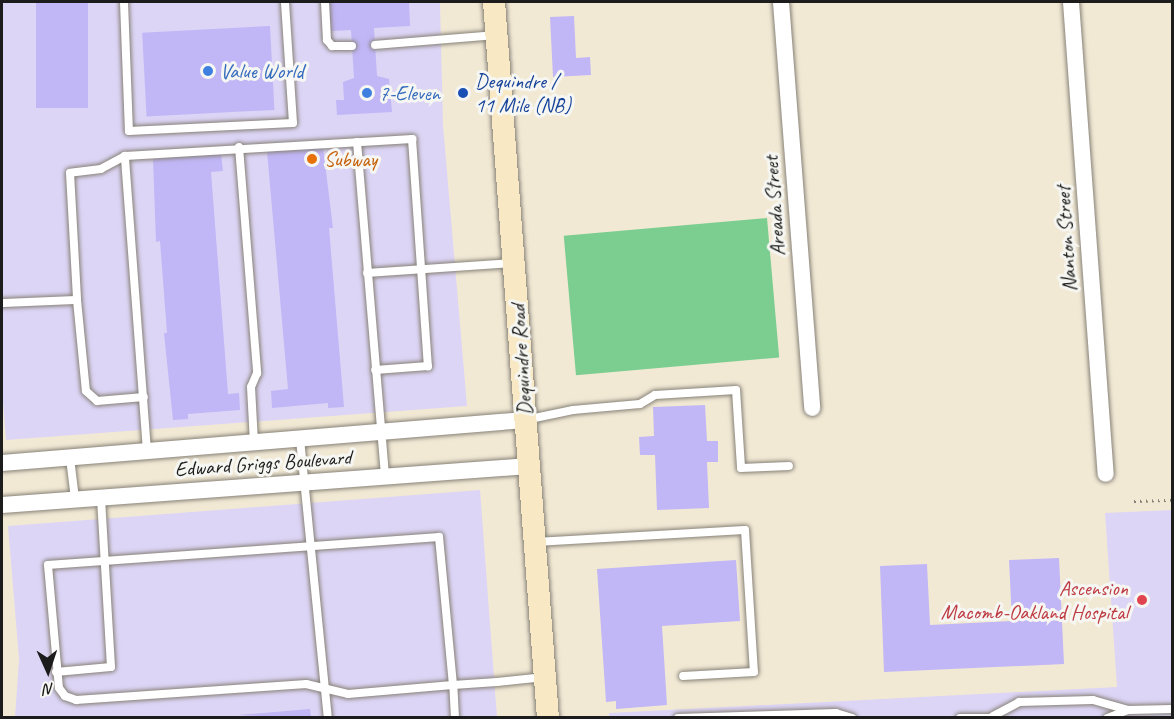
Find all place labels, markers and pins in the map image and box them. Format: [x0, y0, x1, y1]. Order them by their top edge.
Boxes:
place label: Value World [220, 58, 304, 84]
marker: Value World [201, 64, 215, 78]
place label: Dequindre / 11 Mile (NB) [475, 68, 571, 118]
place label: 7-Eleven [379, 80, 440, 106]
marker: 7-Eleven [360, 86, 374, 100]
marker: Dequindre / 11 Mile (NB) [456, 86, 470, 100]
place label: Subway [324, 146, 377, 172]
marker: Subway [305, 152, 319, 166]
place label: Ascension Macomb-Oakland Hospital [941, 575, 1128, 625]
marker: Ascension Macomb-Oakland Hospital [1133, 591, 1151, 609]

